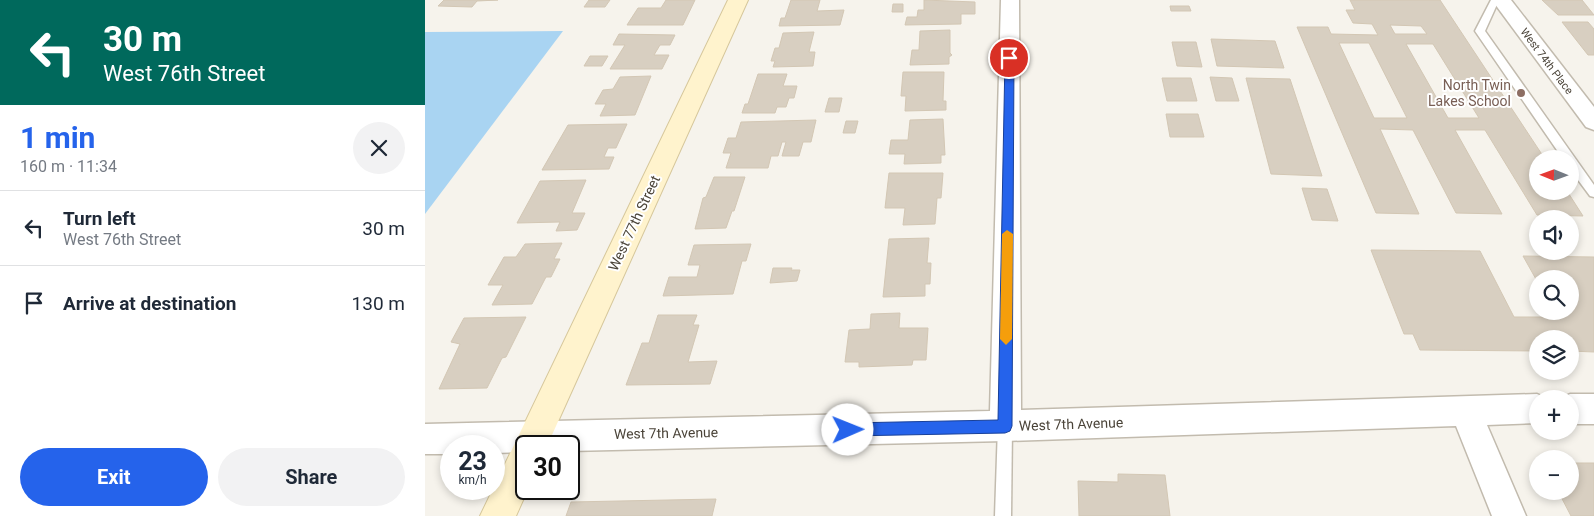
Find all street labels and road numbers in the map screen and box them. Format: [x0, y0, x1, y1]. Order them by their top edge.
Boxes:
street label: West 74th Place [1518, 26, 1576, 97]
street label: West 77th Street [605, 172, 663, 273]
street label: West 7th Avenue [1019, 414, 1123, 434]
street label: West 7th Avenue [614, 424, 718, 442]

